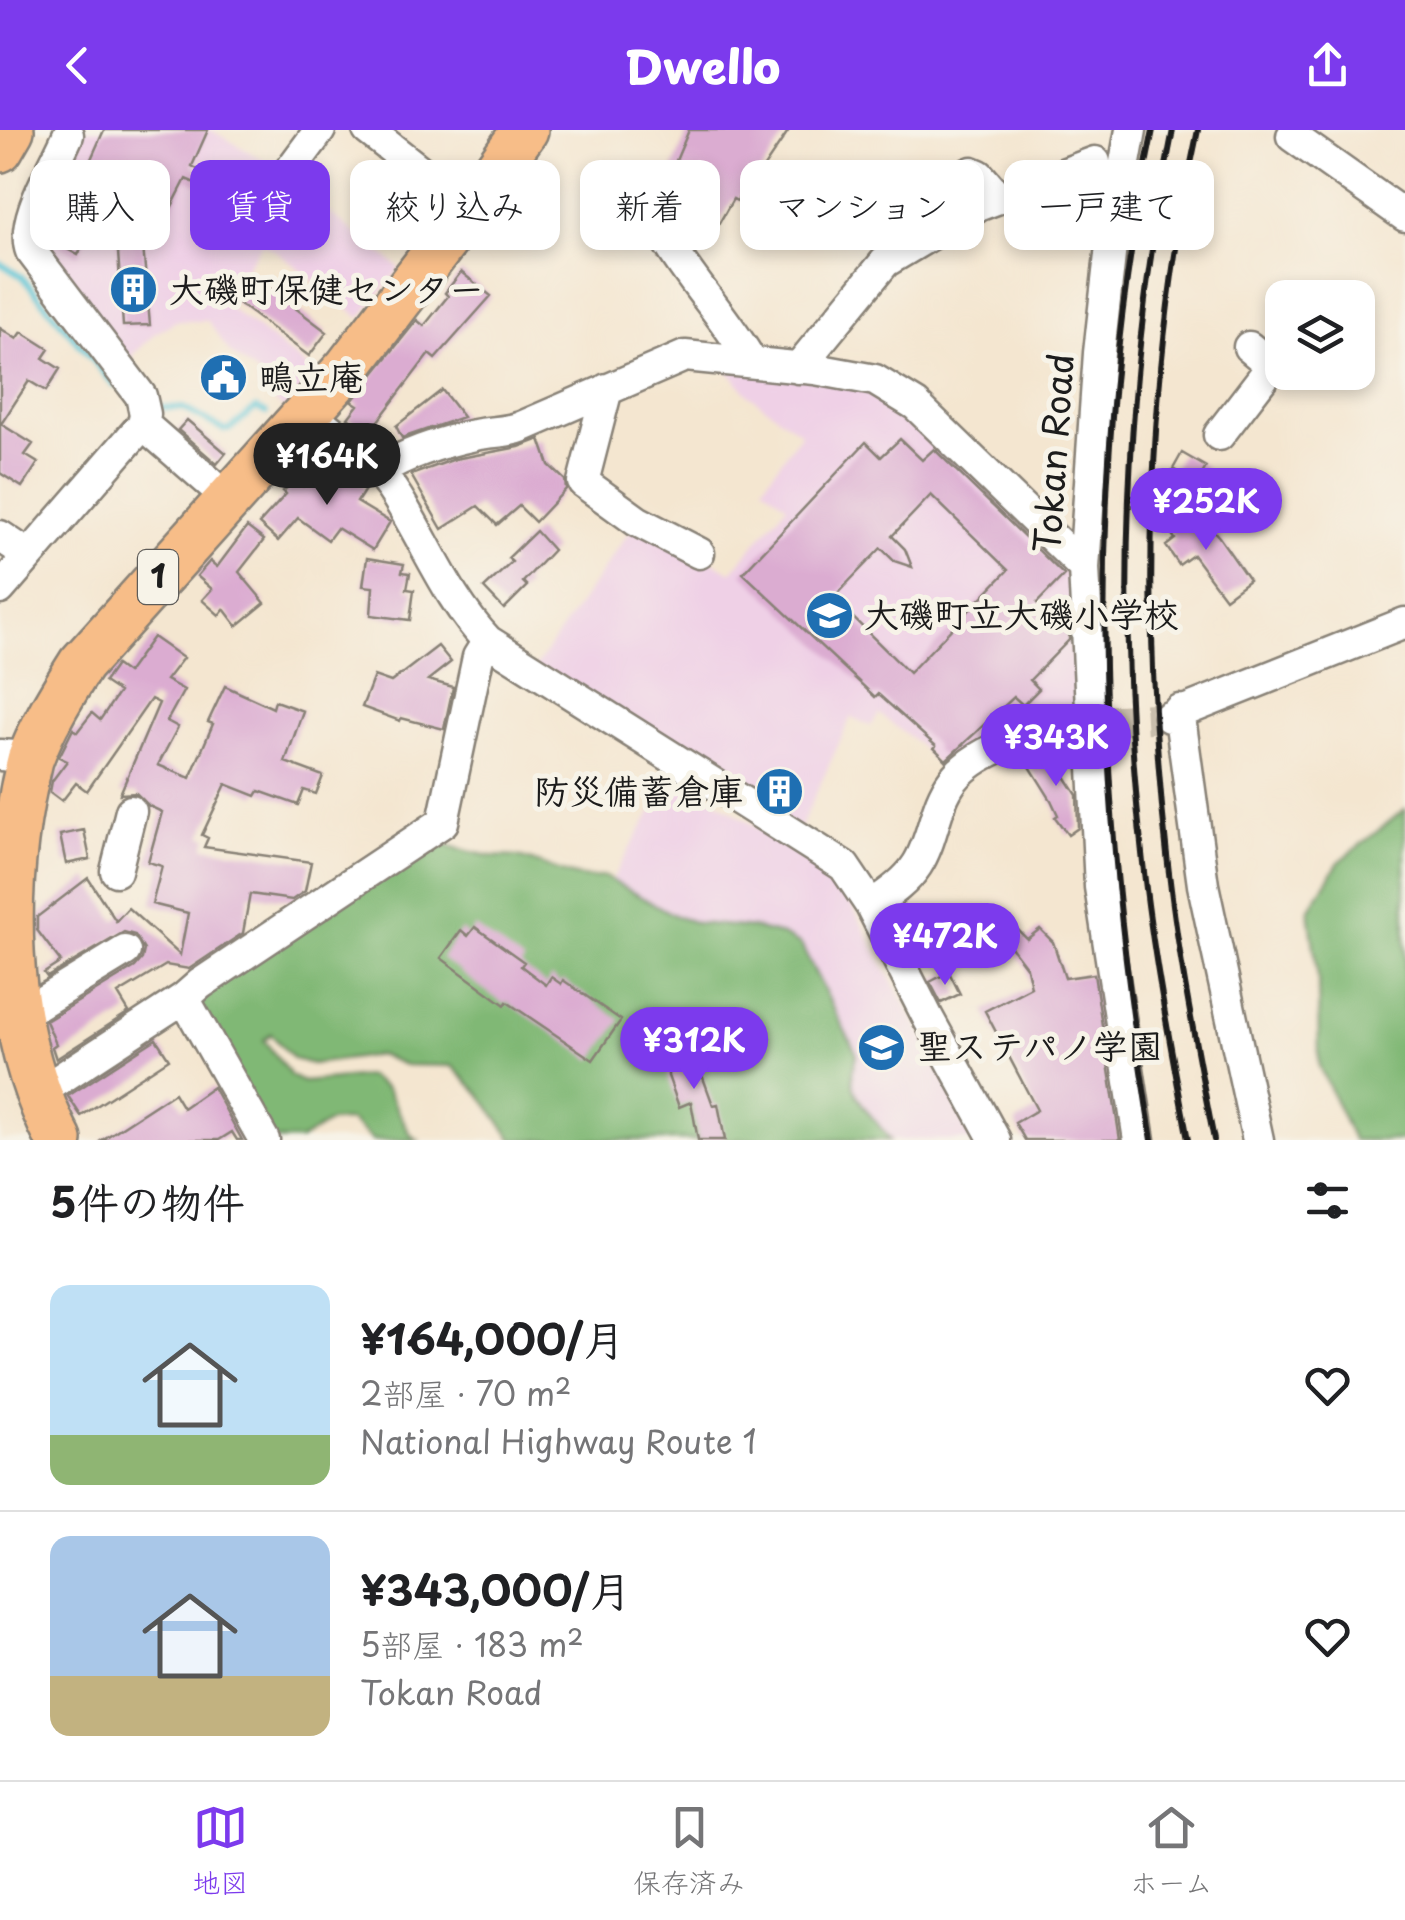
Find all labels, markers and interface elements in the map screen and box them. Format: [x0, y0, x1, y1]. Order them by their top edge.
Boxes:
text: Dwello [625, 31, 780, 99]
icon: back [50, 38, 105, 93]
icon: share [1300, 38, 1355, 93]
chip: 購入 [30, 160, 170, 250]
chip: 賃貸 [190, 160, 330, 250]
chip: 絞り込み [350, 160, 560, 250]
chip: 新着 [580, 160, 720, 250]
chip: マンション [740, 160, 984, 250]
chip: 一戸建て [1004, 160, 1214, 250]
place label: 大磯町保健センター [169, 261, 484, 314]
building icon: 大磯町保健センター [108, 264, 160, 316]
map controls [1265, 280, 1375, 390]
button: layers [1265, 280, 1375, 390]
place label: 鴫立庵 [259, 349, 364, 402]
street label: Tokan Road [1019, 351, 1086, 554]
public building icon: 鴫立庵 [198, 352, 250, 404]
pin: ¥164K [257, 423, 397, 508]
text: ¥164K [275, 431, 379, 479]
pin: ¥252K [1136, 468, 1276, 553]
text: ¥252K [1152, 476, 1260, 524]
road number: 1 [138, 550, 178, 604]
place label: 大磯町立大磯小学校 [864, 586, 1179, 639]
school or university icon: 大磯町立大磯小学校 [803, 589, 855, 641]
pin: ¥343K [986, 704, 1126, 789]
text: ¥343K [1003, 712, 1109, 760]
place label: 防災備蓄倉庫 [534, 763, 744, 816]
building icon: 防災備蓄倉庫 [753, 766, 805, 818]
pin: ¥472K [875, 903, 1015, 988]
text: ¥472K [892, 911, 998, 959]
pin: ¥312K [624, 1007, 764, 1092]
text: ¥312K [642, 1015, 746, 1063]
place label: 聖ステパノ学園 [917, 1018, 1163, 1071]
school or university icon: 聖ステパノ学園 [856, 1021, 908, 1073]
text: 5件の物件 [50, 1169, 245, 1232]
icon: filters [1300, 1173, 1355, 1228]
text: ¥164,000/月 [360, 1306, 625, 1369]
icon: home [130, 1325, 250, 1445]
icon: heart [1300, 1358, 1355, 1413]
text: 2部屋 · 70 m² [360, 1369, 572, 1417]
text: National Highway Route 1 [360, 1417, 757, 1465]
text: ¥343,000/月 [360, 1557, 631, 1620]
icon: home [130, 1576, 250, 1696]
icon: heart [1300, 1609, 1355, 1664]
text: 5部屋 · 183 m² [360, 1620, 584, 1668]
text: Tokan Road [360, 1668, 542, 1716]
tab: 地図 [192, 1800, 248, 1903]
tab: 保存済み [633, 1800, 745, 1903]
tab: ホーム [1130, 1800, 1213, 1903]

